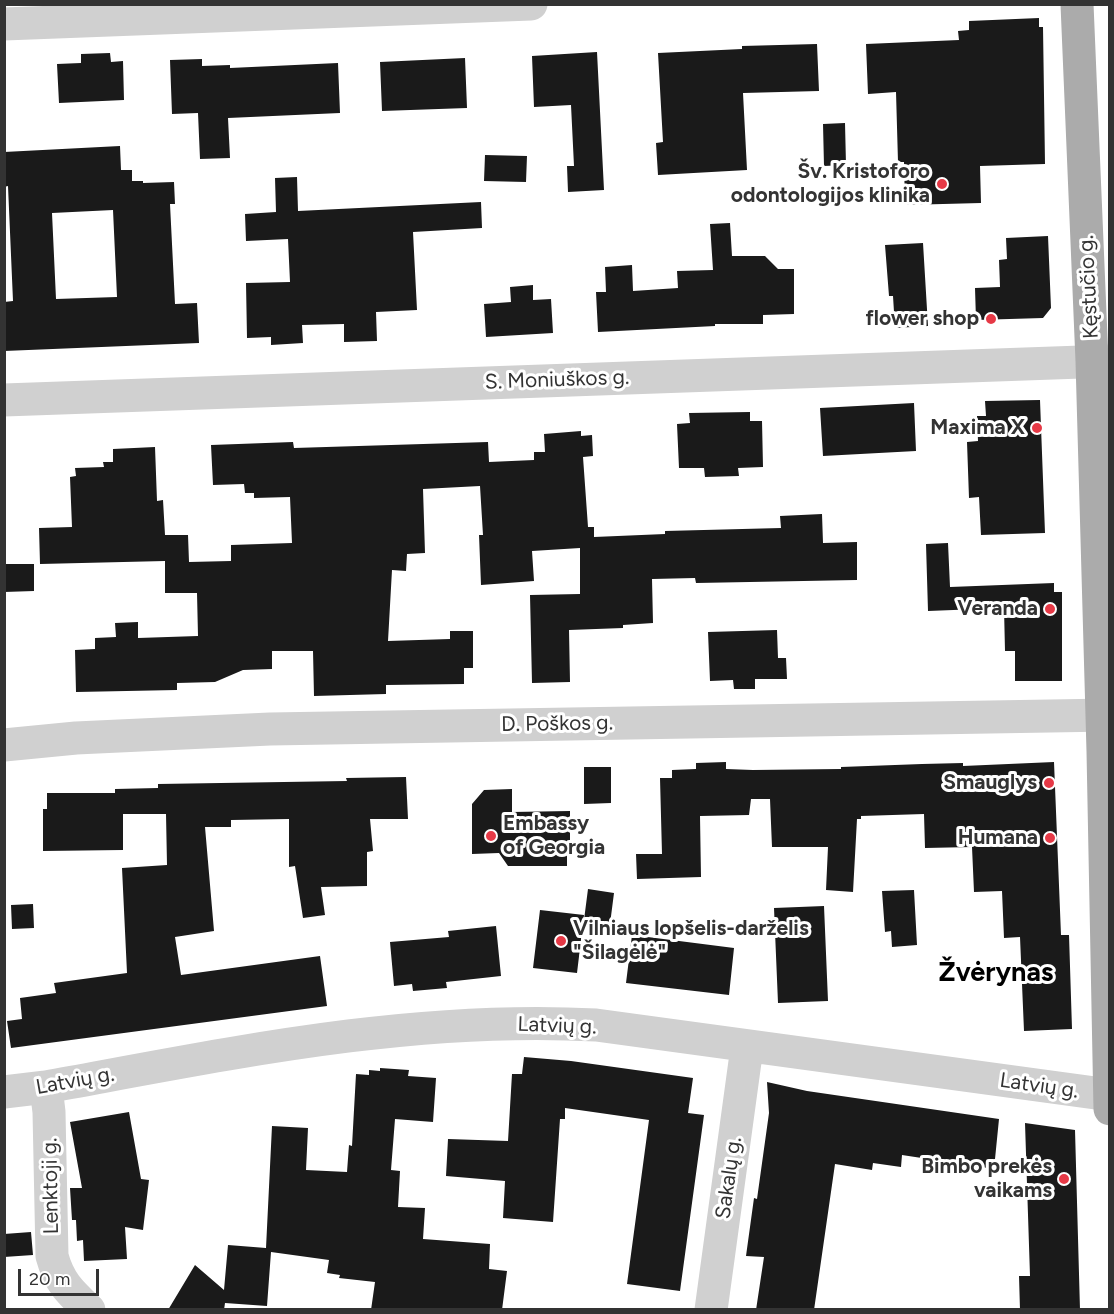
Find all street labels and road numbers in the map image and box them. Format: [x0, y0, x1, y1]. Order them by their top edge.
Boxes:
street label: Kęstučio g. [1074, 234, 1104, 340]
street label: S. Moniuškos g. [484, 365, 630, 395]
street label: D. Poškos g. [501, 710, 613, 738]
street label: Latvių g. [517, 1012, 597, 1040]
street label: Latvių g. [34, 1062, 116, 1100]
street label: Latvių g. [998, 1068, 1080, 1104]
street label: Sakalų g. [711, 1135, 747, 1221]
street label: Lenktoji g. [38, 1137, 64, 1235]

